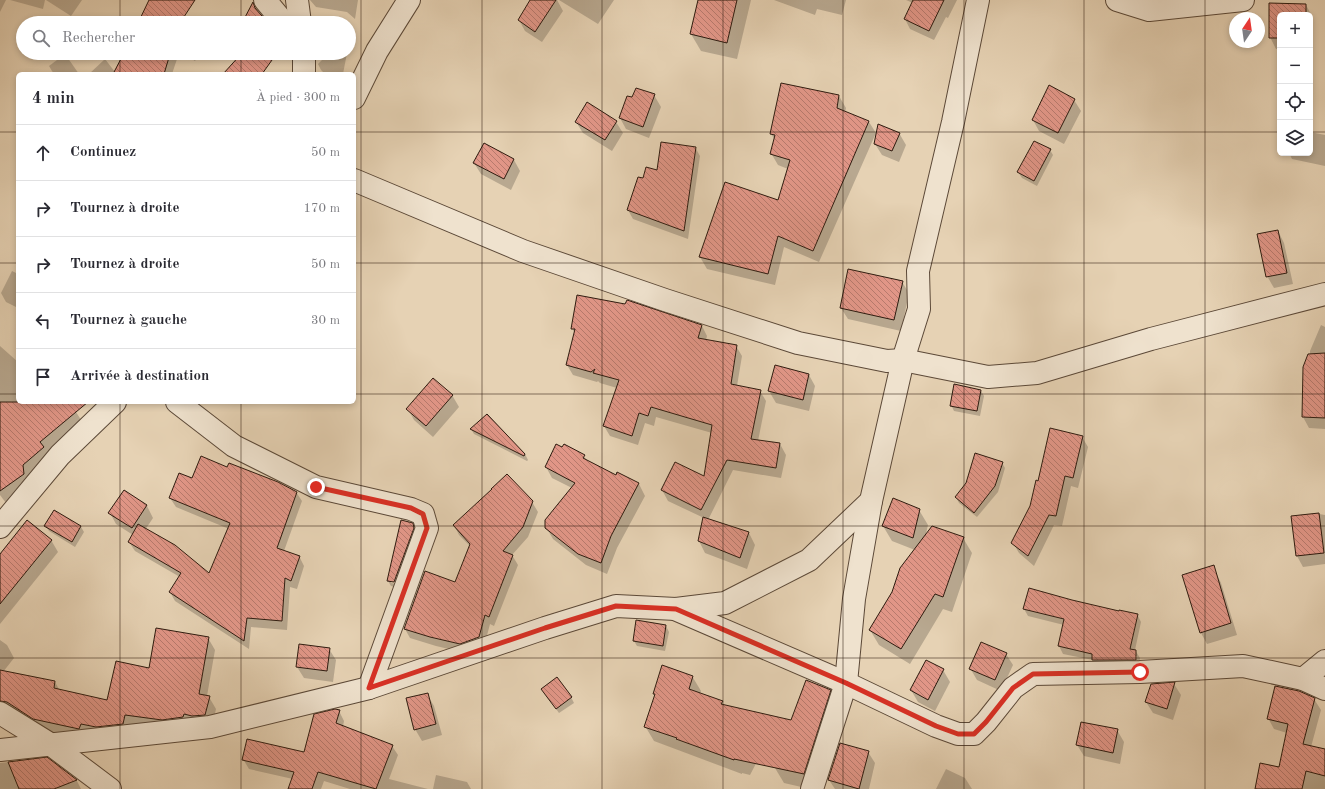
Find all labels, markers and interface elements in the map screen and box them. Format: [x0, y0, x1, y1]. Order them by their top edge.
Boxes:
north arrow [1229, 12, 1265, 48]
map controls [1277, 12, 1313, 156]
button: + [1277, 12, 1313, 48]
search box [16, 16, 356, 60]
icon: search [30, 27, 52, 49]
text: Rechercher [62, 31, 135, 46]
button: − [1277, 48, 1313, 84]
button: locate [1277, 84, 1313, 120]
text: 4 min [32, 90, 75, 107]
text: À pied · 300 m [256, 91, 340, 104]
button: layers [1277, 120, 1313, 156]
icon: ahead [32, 142, 54, 164]
text: Continuez [70, 145, 136, 160]
text: 50 m [311, 146, 340, 159]
icon: right [32, 198, 54, 220]
text: Tournez à droite [70, 201, 180, 216]
text: 170 m [303, 202, 340, 215]
icon: right [32, 254, 54, 276]
text: Tournez à droite [70, 257, 180, 272]
text: 50 m [311, 258, 340, 271]
icon: left [32, 310, 54, 332]
text: Tournez à gauche [70, 313, 187, 328]
text: 30 m [311, 314, 340, 327]
icon: arrive [32, 366, 54, 388]
text: Arrivée à destination [70, 369, 209, 384]
route end [307, 478, 325, 496]
route start [1131, 663, 1149, 681]

